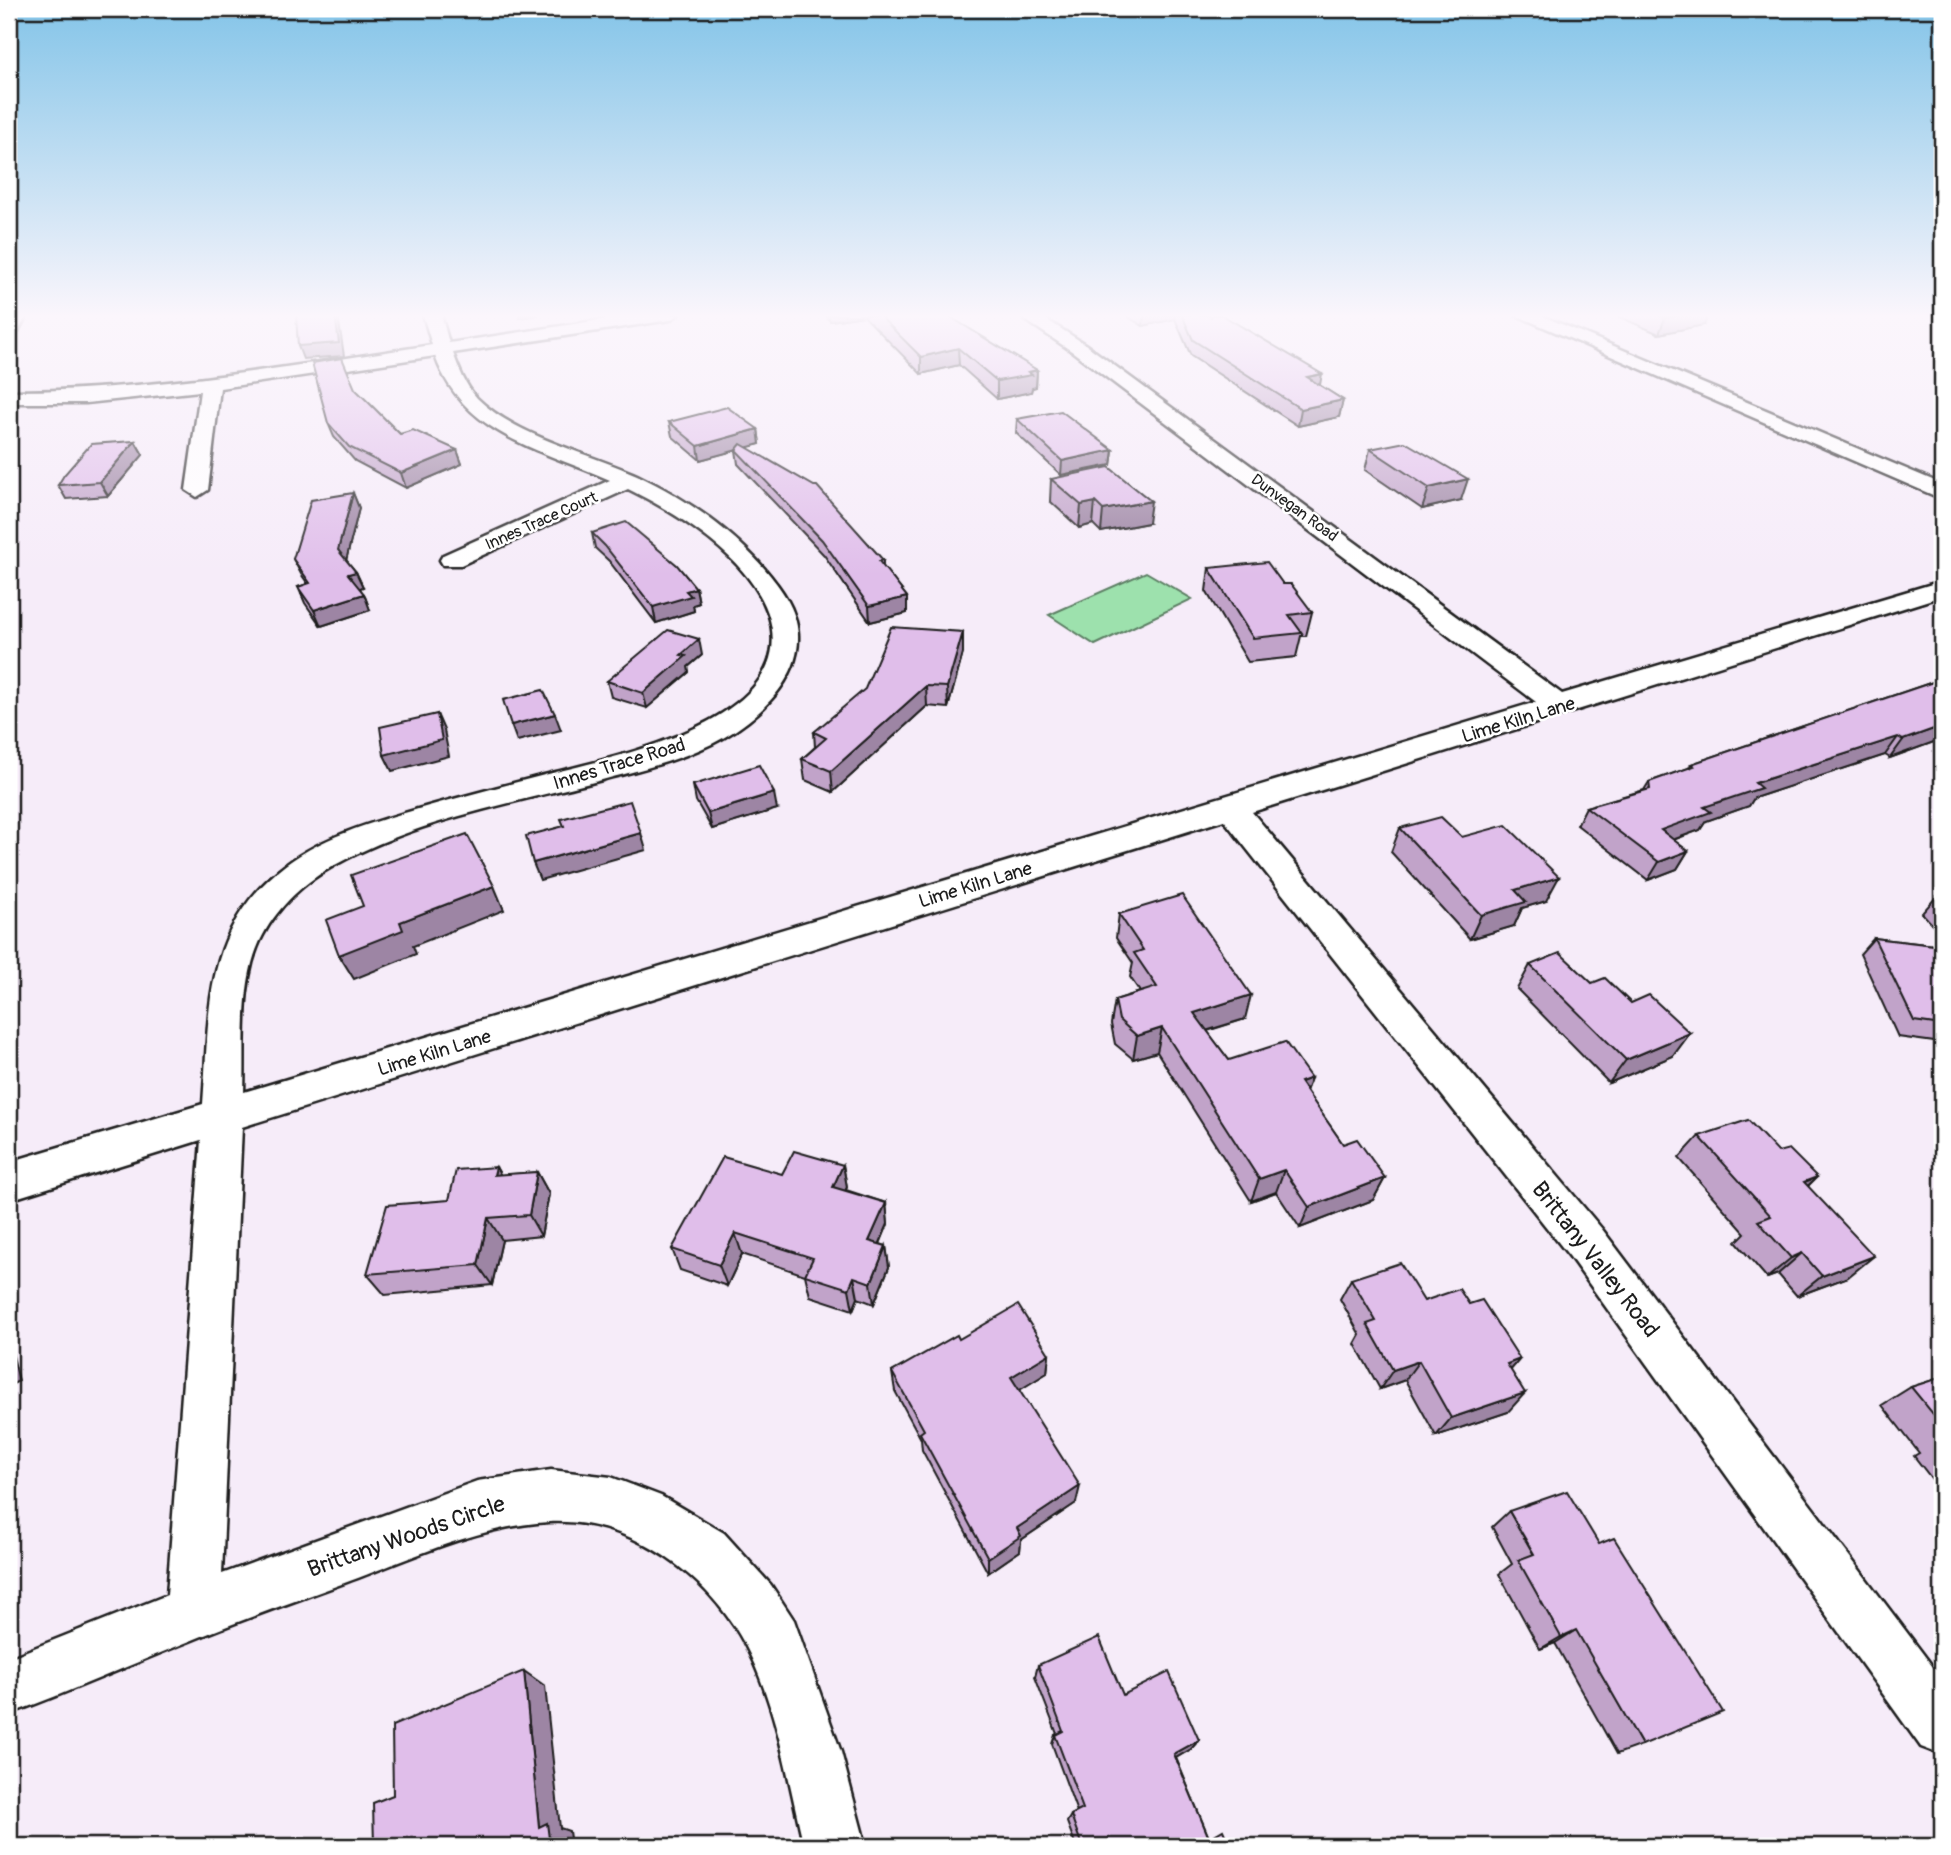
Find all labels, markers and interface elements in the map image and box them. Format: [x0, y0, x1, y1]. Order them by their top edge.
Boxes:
street label: Dunvegan Road [1247, 470, 1342, 546]
street label: Innes Trace Court [482, 487, 601, 555]
street label: Lime Kiln Lane [1459, 691, 1579, 749]
street label: Innes Trace Road [550, 732, 688, 795]
street label: Lime Kiln Lane [916, 856, 1036, 914]
street label: Lime Kiln Lane [375, 1024, 495, 1082]
street label: Brittany Valley Road [1526, 1175, 1666, 1343]
street label: Brittany Woods Circle [304, 1489, 509, 1584]

